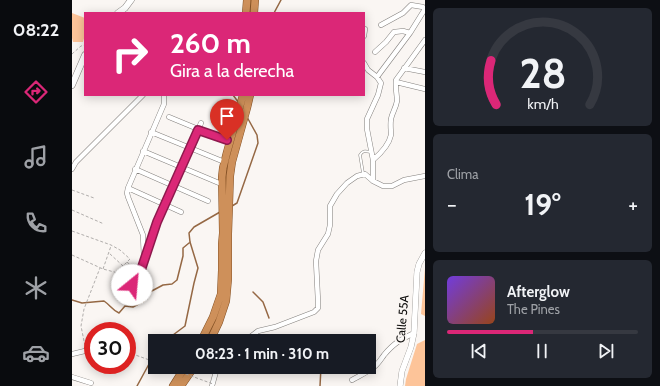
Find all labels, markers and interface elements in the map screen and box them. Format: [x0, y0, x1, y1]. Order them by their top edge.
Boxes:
text: 08:22 [13, 19, 59, 41]
text: 260 m [170, 26, 251, 60]
icon: right [104, 28, 156, 80]
text: 28 [519, 48, 566, 98]
text: Gira a la derecha [170, 60, 294, 82]
icon: directions [22, 78, 50, 106]
text: km/h [527, 95, 558, 113]
pin [210, 99, 244, 140]
icon: arrive [216, 105, 238, 127]
icon: music [22, 143, 50, 171]
text: Clima [447, 166, 478, 182]
text: 19° [524, 186, 561, 223]
text: − [447, 191, 457, 218]
text: + [628, 191, 638, 218]
icon: phone [22, 209, 50, 237]
position arrow [111, 264, 153, 306]
icon: climate [22, 274, 50, 302]
text: Afterglow [507, 283, 570, 301]
street label: Calle 55A [392, 294, 412, 344]
text: The Pines [507, 301, 560, 317]
speed limit sign: 30 [84, 322, 136, 374]
icon: car [22, 339, 50, 367]
icon: previous [468, 340, 490, 362]
icon: pause [531, 340, 553, 362]
icon: next [595, 340, 617, 362]
text: 08:23 · 1 min · 310 m [195, 345, 329, 363]

